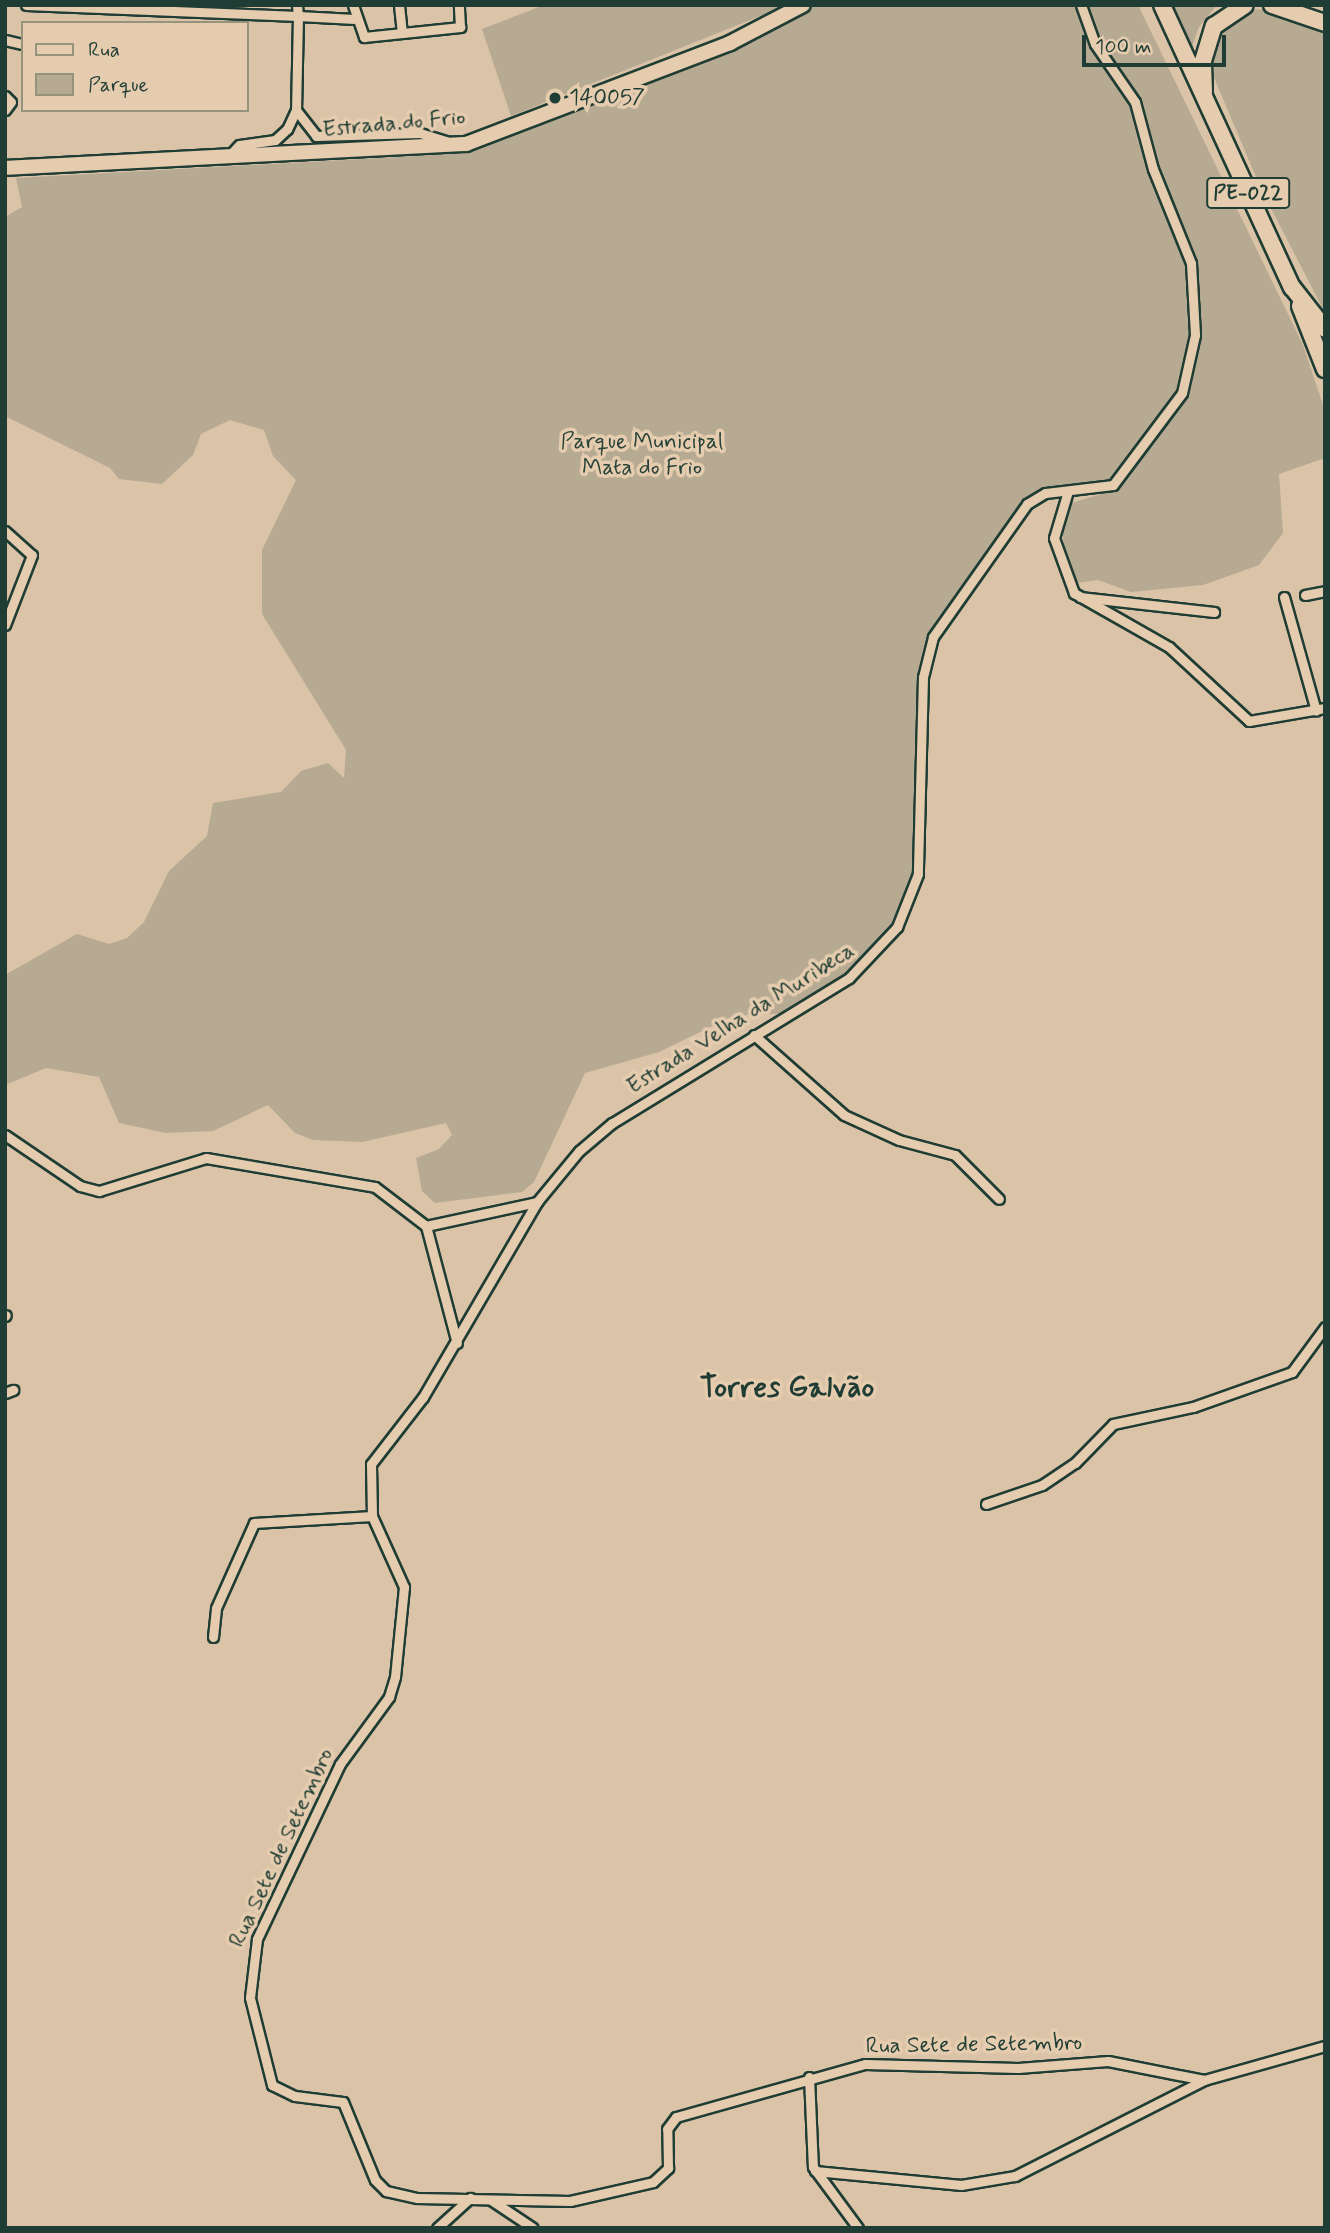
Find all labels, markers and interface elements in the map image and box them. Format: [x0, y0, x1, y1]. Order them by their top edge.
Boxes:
legend [21, 21, 248, 112]
scale bar [1085, 21, 1228, 65]
text: 100 m [1095, 33, 1151, 61]
text: Rua [88, 36, 120, 64]
text: Parque [88, 71, 148, 99]
place label: 140057 [569, 84, 645, 112]
marker: 140057 [547, 90, 563, 106]
street label: Estrada do Frio [322, 104, 466, 144]
road number: PE-022 [1206, 176, 1290, 210]
park label: Parque Municipal Mata do Frio [561, 428, 723, 482]
street label: Estrada Velha da Muribeca [625, 940, 857, 1098]
district label: Torres Galvão [702, 1370, 872, 1406]
street label: Rua Sete de Setembro [224, 1745, 340, 1951]
street label: Rua Sete de Setembro [866, 2029, 1082, 2061]

